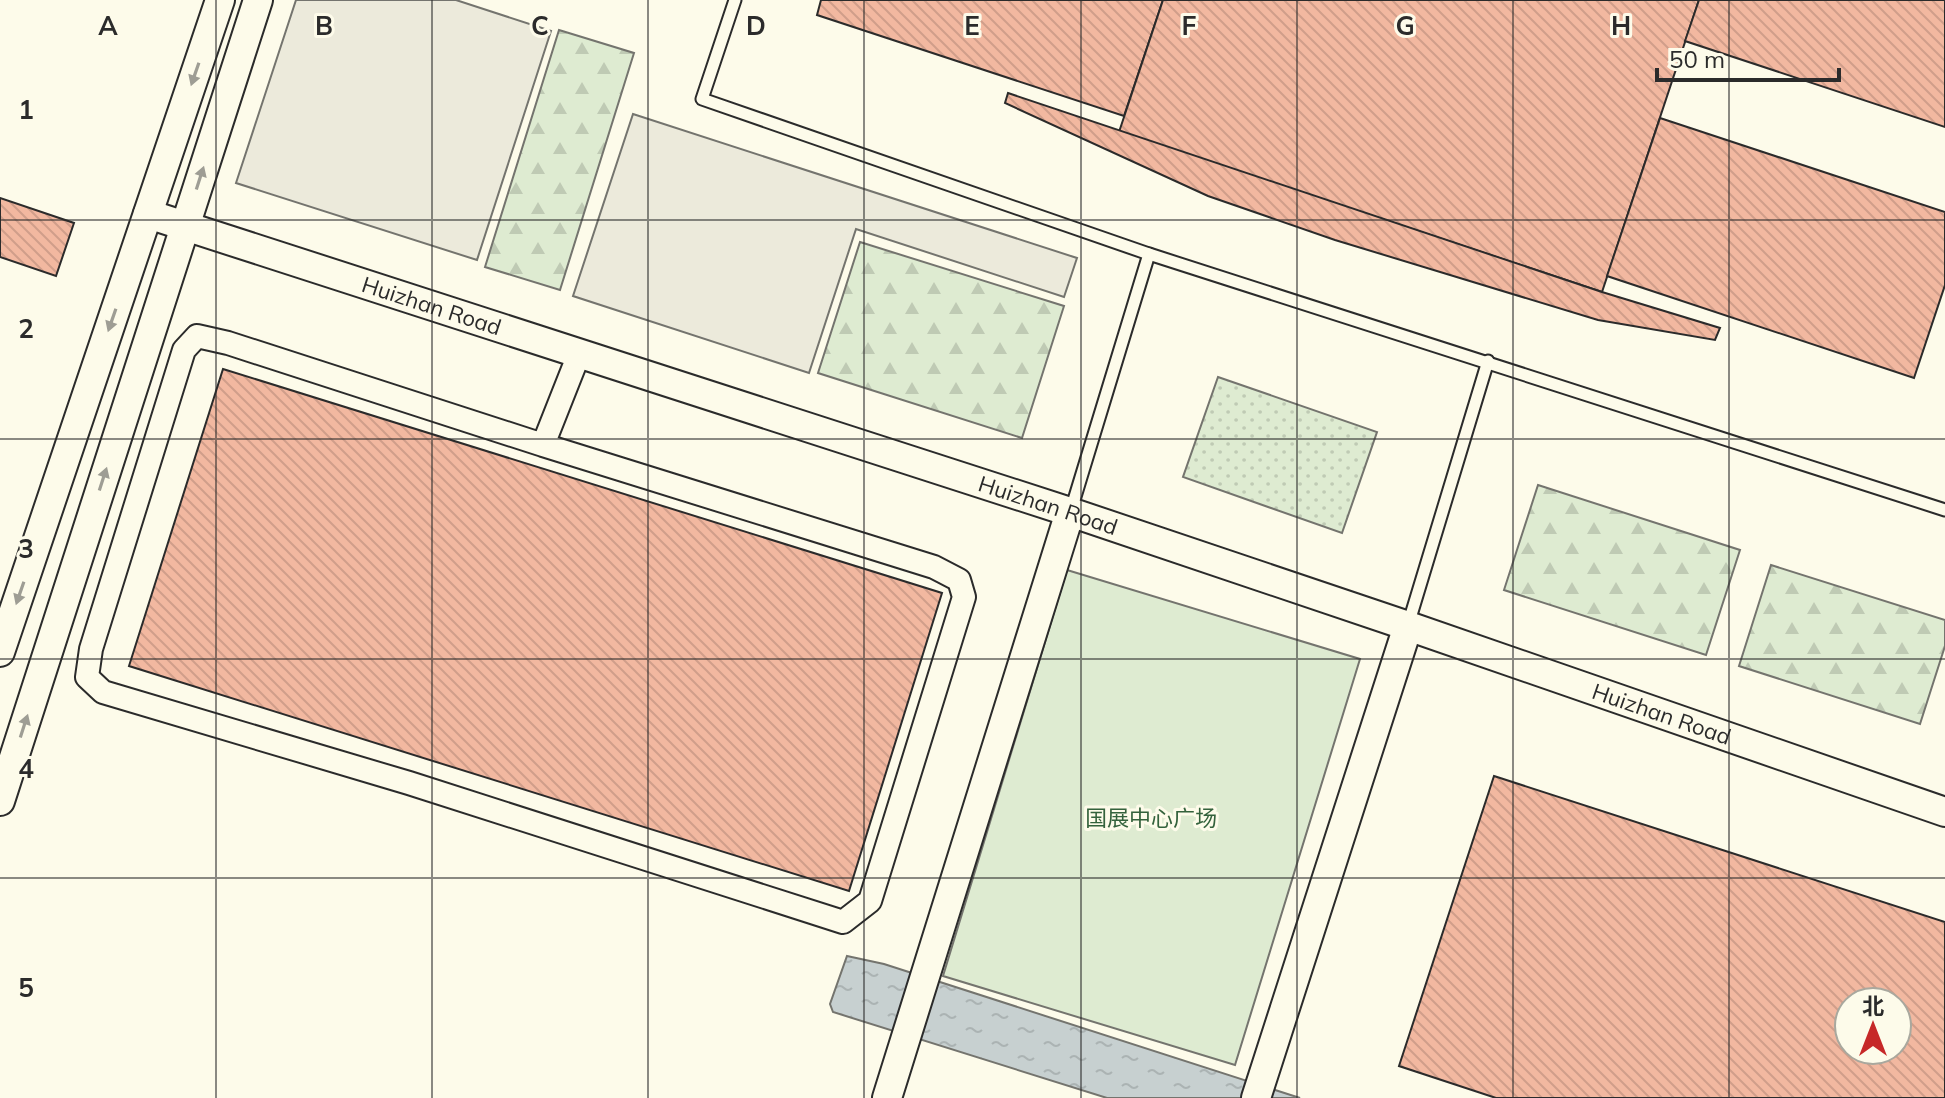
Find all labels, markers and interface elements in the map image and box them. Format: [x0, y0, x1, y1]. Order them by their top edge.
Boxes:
text: A [98, 9, 118, 42]
text: B [315, 9, 333, 42]
text: C [531, 9, 549, 42]
text: D [746, 9, 766, 42]
text: E [964, 9, 980, 42]
text: F [1182, 9, 1197, 42]
text: G [1395, 9, 1415, 42]
text: H [1611, 9, 1631, 42]
scale bar [1657, 32, 1839, 82]
text: 50 m [1669, 44, 1725, 74]
one-way arrow [188, 62, 200, 86]
text: 1 [18, 93, 34, 126]
one-way arrow [195, 166, 207, 190]
street label: Huizhan Road [358, 270, 505, 341]
one-way arrow [105, 309, 117, 333]
text: 2 [18, 312, 34, 345]
one-way arrow [98, 467, 110, 491]
street label: Huizhan Road [975, 469, 1121, 541]
text: 3 [18, 532, 34, 565]
one-way arrow [13, 581, 25, 605]
street label: Huizhan Road [1588, 677, 1735, 751]
one-way arrow [18, 714, 31, 738]
text: 4 [18, 752, 34, 785]
park label: 国展中心广场 [1085, 804, 1217, 832]
text: 5 [18, 971, 34, 1004]
north arrow [1833, 986, 1913, 1066]
text: 北 [1862, 992, 1884, 1020]

